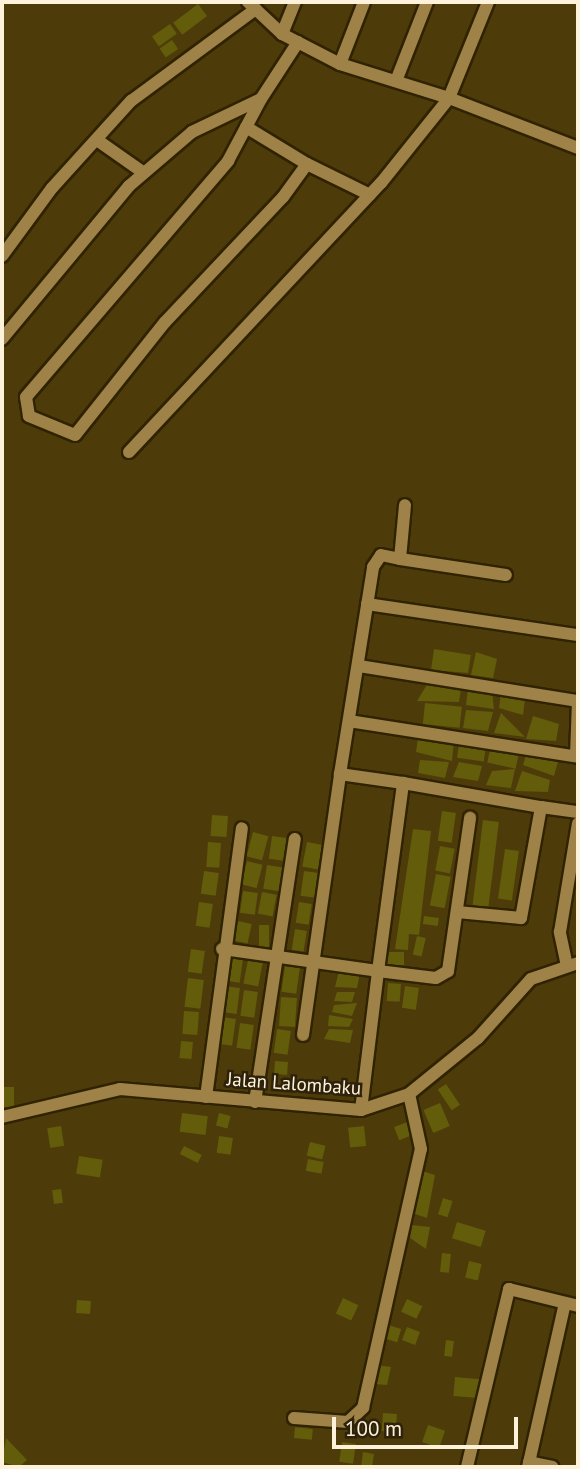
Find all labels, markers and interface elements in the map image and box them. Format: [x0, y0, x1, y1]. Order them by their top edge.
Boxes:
street label: Jalan Lalombaku [226, 1068, 362, 1100]
scale bar [335, 1402, 520, 1446]
text: 100 m [345, 1415, 402, 1442]

